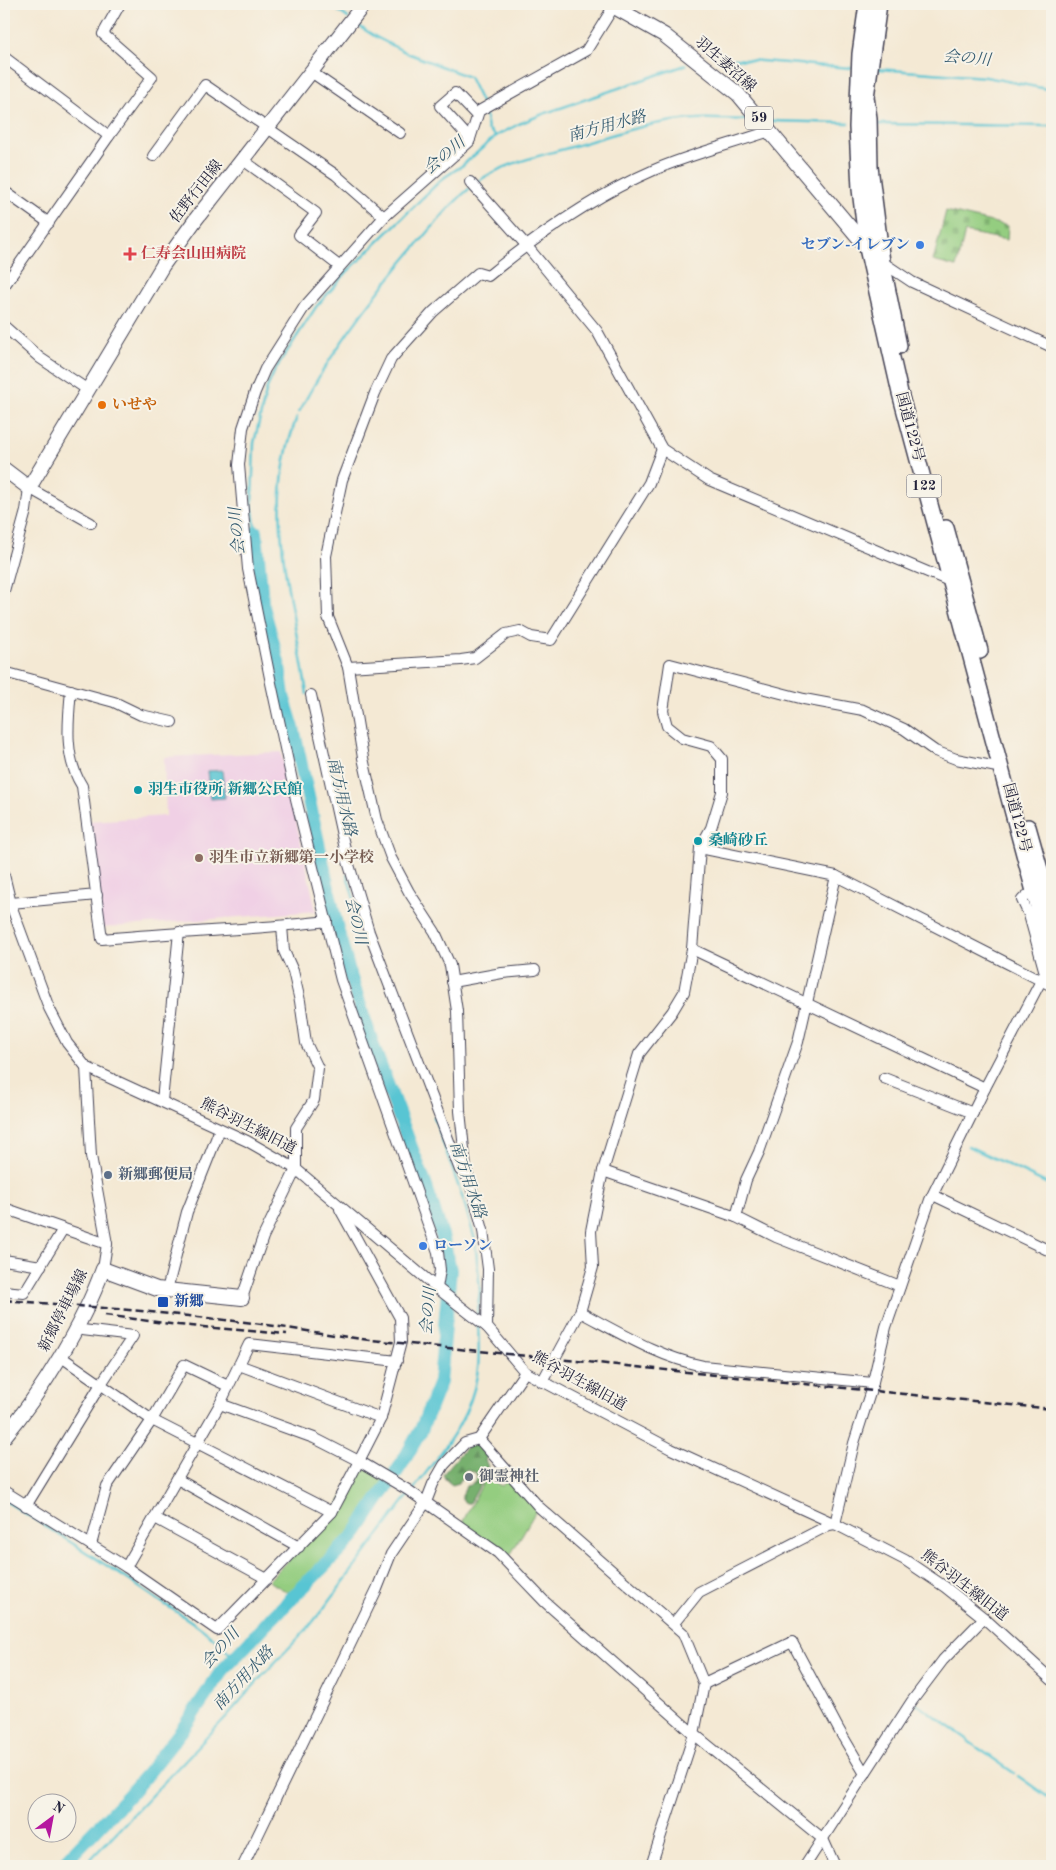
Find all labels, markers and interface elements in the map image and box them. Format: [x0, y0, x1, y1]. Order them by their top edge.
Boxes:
street label: 羽生妻沼線 [692, 33, 760, 95]
water label: 会の川 [942, 47, 994, 69]
road number: 59 [745, 106, 773, 130]
water label: 南方用水路 [566, 107, 649, 145]
water label: 会の川 [420, 132, 470, 178]
street label: 佐野行田線 [166, 157, 226, 226]
place label: セブン-イレブン [801, 236, 910, 253]
marker: セブン-イレブン [914, 239, 926, 251]
place label: 仁寿会山田病院 [141, 245, 246, 262]
marker: 仁寿会山田病院 [123, 247, 137, 261]
street label: 国道122号 [893, 390, 927, 463]
place label: いせや [112, 396, 157, 413]
marker: いせや [96, 399, 108, 411]
road number: 122 [906, 474, 942, 498]
water label: 会の川 [226, 504, 248, 556]
water label: 南方用水路 [324, 756, 360, 839]
place label: 羽生市役所 新郷公民館 [148, 781, 302, 798]
street label: 国道122号 [1000, 781, 1034, 854]
marker: 羽生市役所 新郷公民館 [132, 784, 144, 796]
place label: 桑崎砂丘 [708, 831, 768, 849]
marker: 桑崎砂丘 [692, 835, 704, 847]
place label: 羽生市立新郷第一小学校 [209, 849, 374, 866]
marker: 羽生市立新郷第一小学校 [193, 852, 205, 864]
water label: 会の川 [342, 895, 371, 948]
street label: 熊谷羽生線旧道 [198, 1095, 299, 1158]
water label: 南方用水路 [446, 1139, 490, 1221]
place label: 新郷郵便局 [118, 1166, 193, 1183]
marker: 新郷郵便局 [102, 1169, 114, 1181]
place label: ローソン [433, 1238, 492, 1254]
marker: ローソン [417, 1240, 429, 1252]
street label: 新郷停車場線 [35, 1267, 91, 1355]
water label: 会の川 [417, 1284, 439, 1336]
place label: 新郷 [174, 1293, 204, 1310]
marker: 新郷 [156, 1295, 170, 1309]
street label: 熊谷羽生線旧道 [529, 1348, 630, 1414]
place label: 御霊神社 [479, 1468, 539, 1485]
marker: 御霊神社 [463, 1471, 475, 1483]
street label: 熊谷羽生線旧道 [918, 1546, 1011, 1624]
water label: 会の川 [198, 1623, 244, 1672]
water label: 南方用水路 [209, 1642, 278, 1714]
north arrow [28, 1792, 78, 1842]
text: N [50, 1799, 67, 1817]

